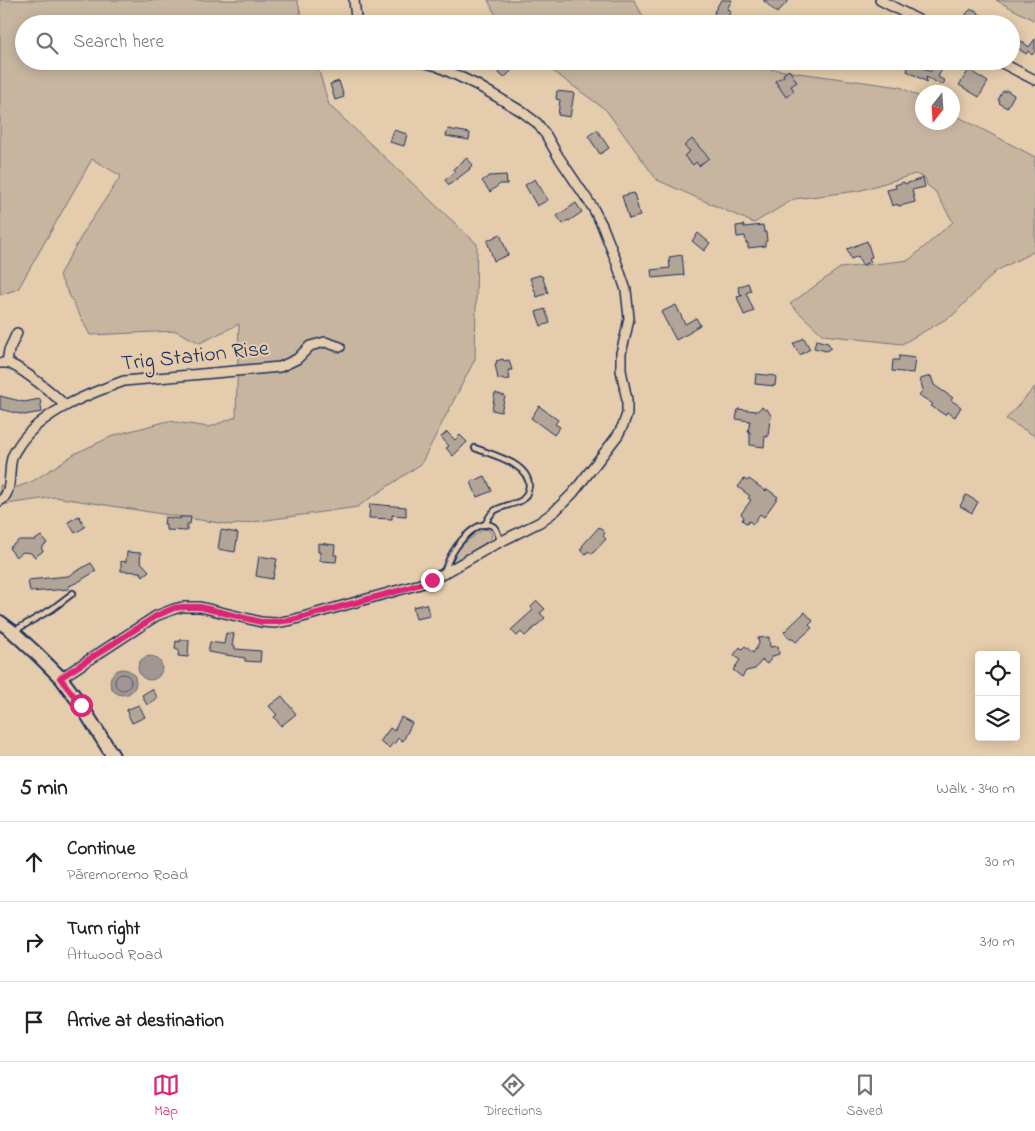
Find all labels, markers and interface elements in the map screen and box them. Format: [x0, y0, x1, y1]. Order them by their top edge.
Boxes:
search box [15, 15, 1020, 70]
icon: search [33, 29, 61, 57]
text: Search here [73, 29, 164, 56]
north arrow [915, 85, 960, 130]
street label: Trig Station Rise [119, 333, 271, 382]
route end [421, 569, 444, 592]
map controls [975, 651, 1020, 741]
button: locate [975, 651, 1020, 696]
route start [70, 694, 93, 717]
button: layers [975, 696, 1020, 741]
text: 5 min [20, 774, 68, 804]
text: Walk · 340 m [936, 777, 1015, 801]
text: Continue [67, 836, 135, 863]
icon: ahead [20, 848, 48, 876]
text: 30 m [985, 850, 1015, 874]
text: Pāremoremo Road [67, 863, 188, 887]
text: Turn right [67, 916, 140, 943]
icon: right [20, 928, 48, 956]
text: 310 m [980, 930, 1015, 954]
text: Attwood Road [67, 943, 162, 967]
icon: arrive [20, 1008, 48, 1036]
text: Arrive at destination [67, 1008, 224, 1035]
tab: Map [152, 1071, 180, 1122]
tab: Directions [484, 1071, 542, 1122]
tab: Saved [846, 1071, 883, 1122]

